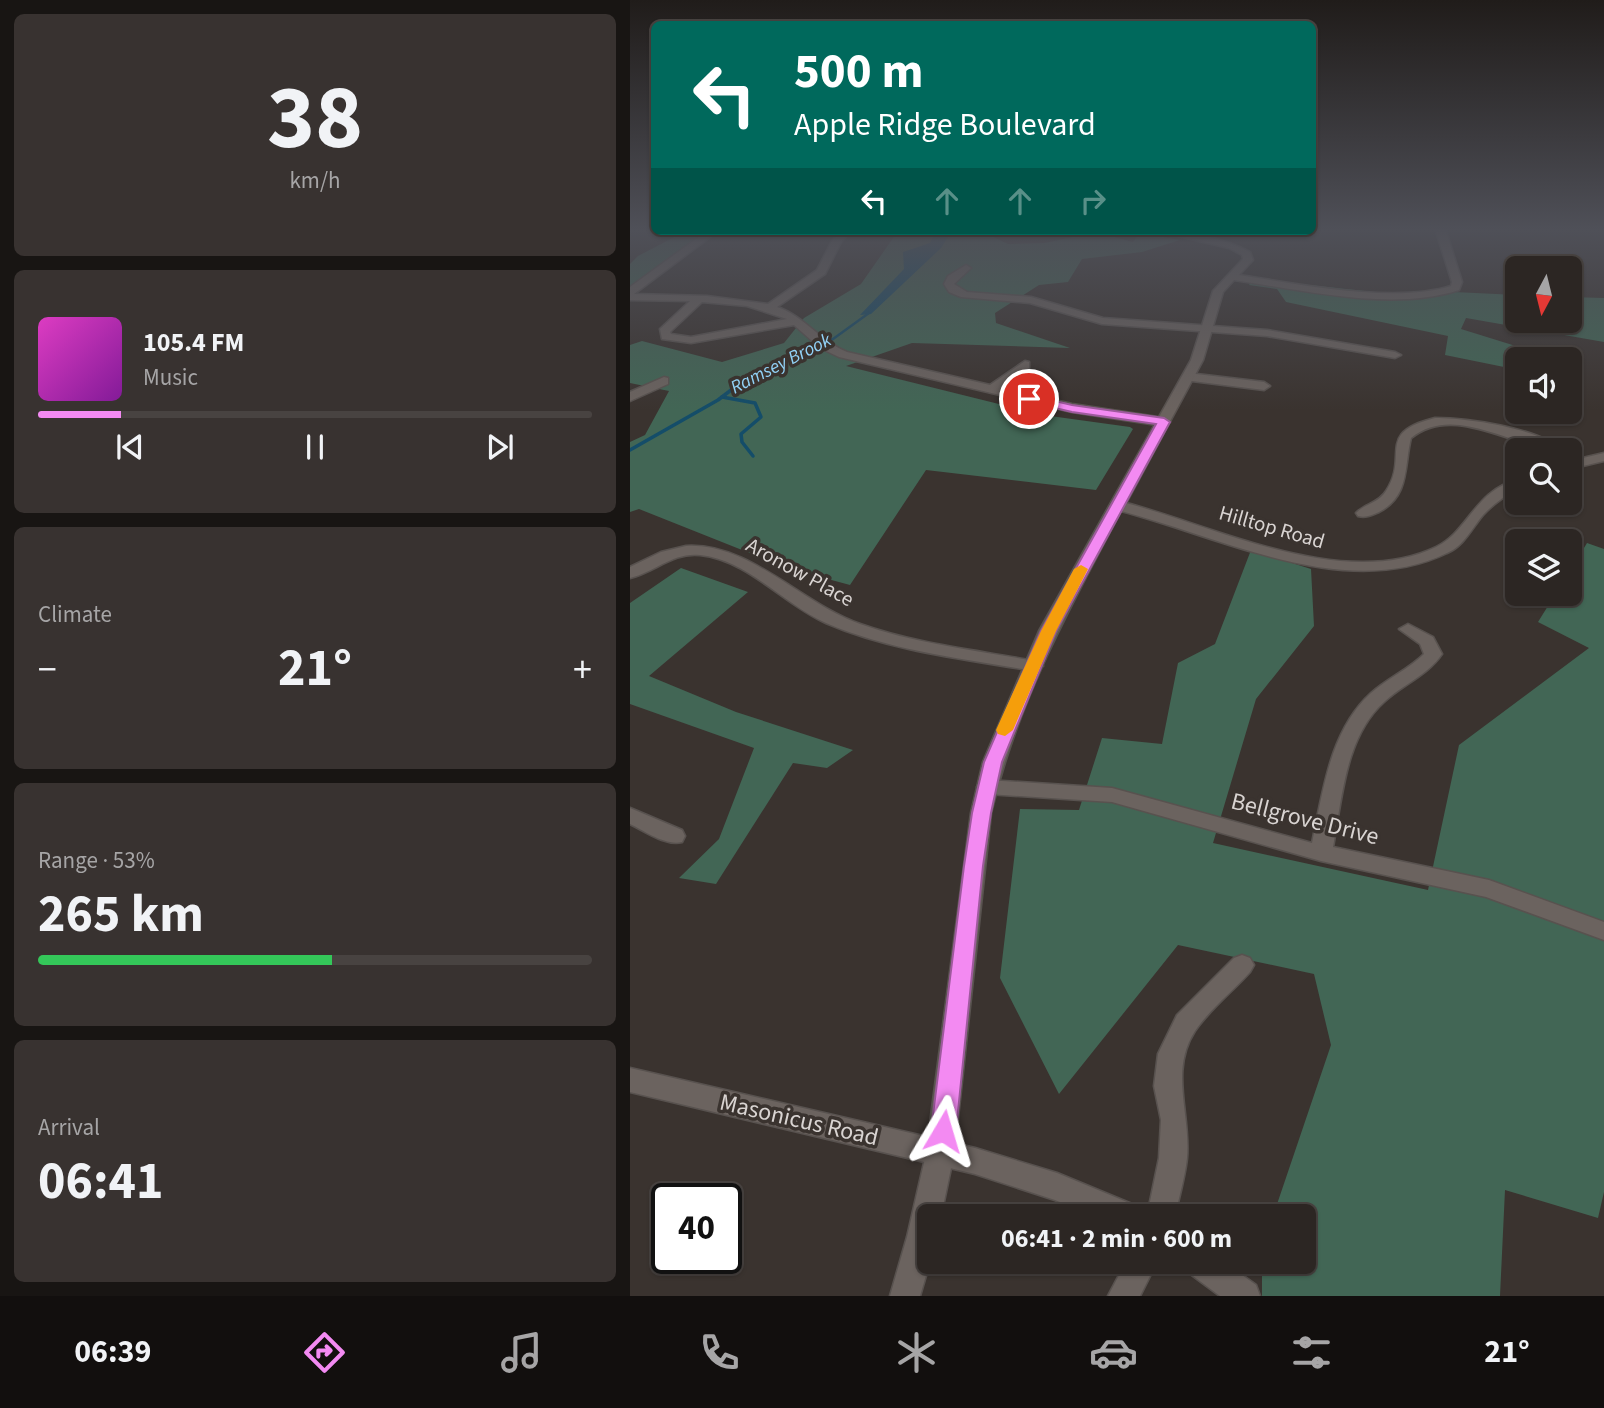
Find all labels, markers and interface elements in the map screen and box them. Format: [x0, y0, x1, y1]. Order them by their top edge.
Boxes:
text: 500 m [794, 37, 923, 107]
icon: left [679, 49, 770, 140]
text: 38 [267, 54, 363, 183]
text: Apple Ridge Boulevard [794, 102, 1096, 148]
text: km/h [289, 164, 341, 197]
icon: left [855, 182, 893, 220]
icon: ahead [928, 182, 966, 220]
icon: ahead [1001, 182, 1039, 220]
icon: right [1074, 182, 1112, 220]
north arrow [1505, 256, 1582, 332]
map controls [1505, 256, 1582, 606]
text: 105.4 FM [143, 324, 244, 361]
water label: Ramsey Brook [726, 327, 837, 401]
button: sound [1505, 347, 1582, 424]
text: Music [143, 361, 198, 394]
pin [999, 369, 1059, 429]
icon: arrive [1010, 380, 1048, 418]
icon: previous [111, 428, 149, 466]
icon: pause [296, 428, 334, 466]
icon: next [481, 428, 519, 466]
button: search [1505, 438, 1582, 515]
street label: Hilltop Road [1216, 498, 1328, 556]
button: layers [1505, 529, 1582, 606]
street label: Aronow Place [741, 530, 859, 614]
text: Climate [38, 598, 112, 631]
text: 21° [278, 632, 352, 706]
text: − [38, 643, 57, 697]
text: + [573, 643, 592, 697]
street label: Bellgrove Drive [1227, 784, 1383, 854]
text: Range · 53% [38, 844, 155, 877]
text: 265 km [38, 878, 204, 952]
street label: Masonicus Road [716, 1085, 882, 1155]
position arrow [906, 1094, 980, 1168]
text: Arrival [38, 1111, 100, 1144]
text: 06:41 [38, 1145, 163, 1219]
speed limit sign: 40 [651, 1183, 742, 1274]
text: 06:41 · 2 min · 600 m [1001, 1220, 1232, 1257]
icon: directions [300, 1328, 349, 1377]
icon: music [497, 1328, 546, 1377]
icon: phone [695, 1328, 744, 1377]
icon: climate [892, 1328, 941, 1377]
icon: car [1089, 1328, 1138, 1377]
icon: filters [1287, 1328, 1336, 1377]
text: 06:39 [74, 1329, 151, 1375]
text: 21° [1484, 1329, 1530, 1375]

